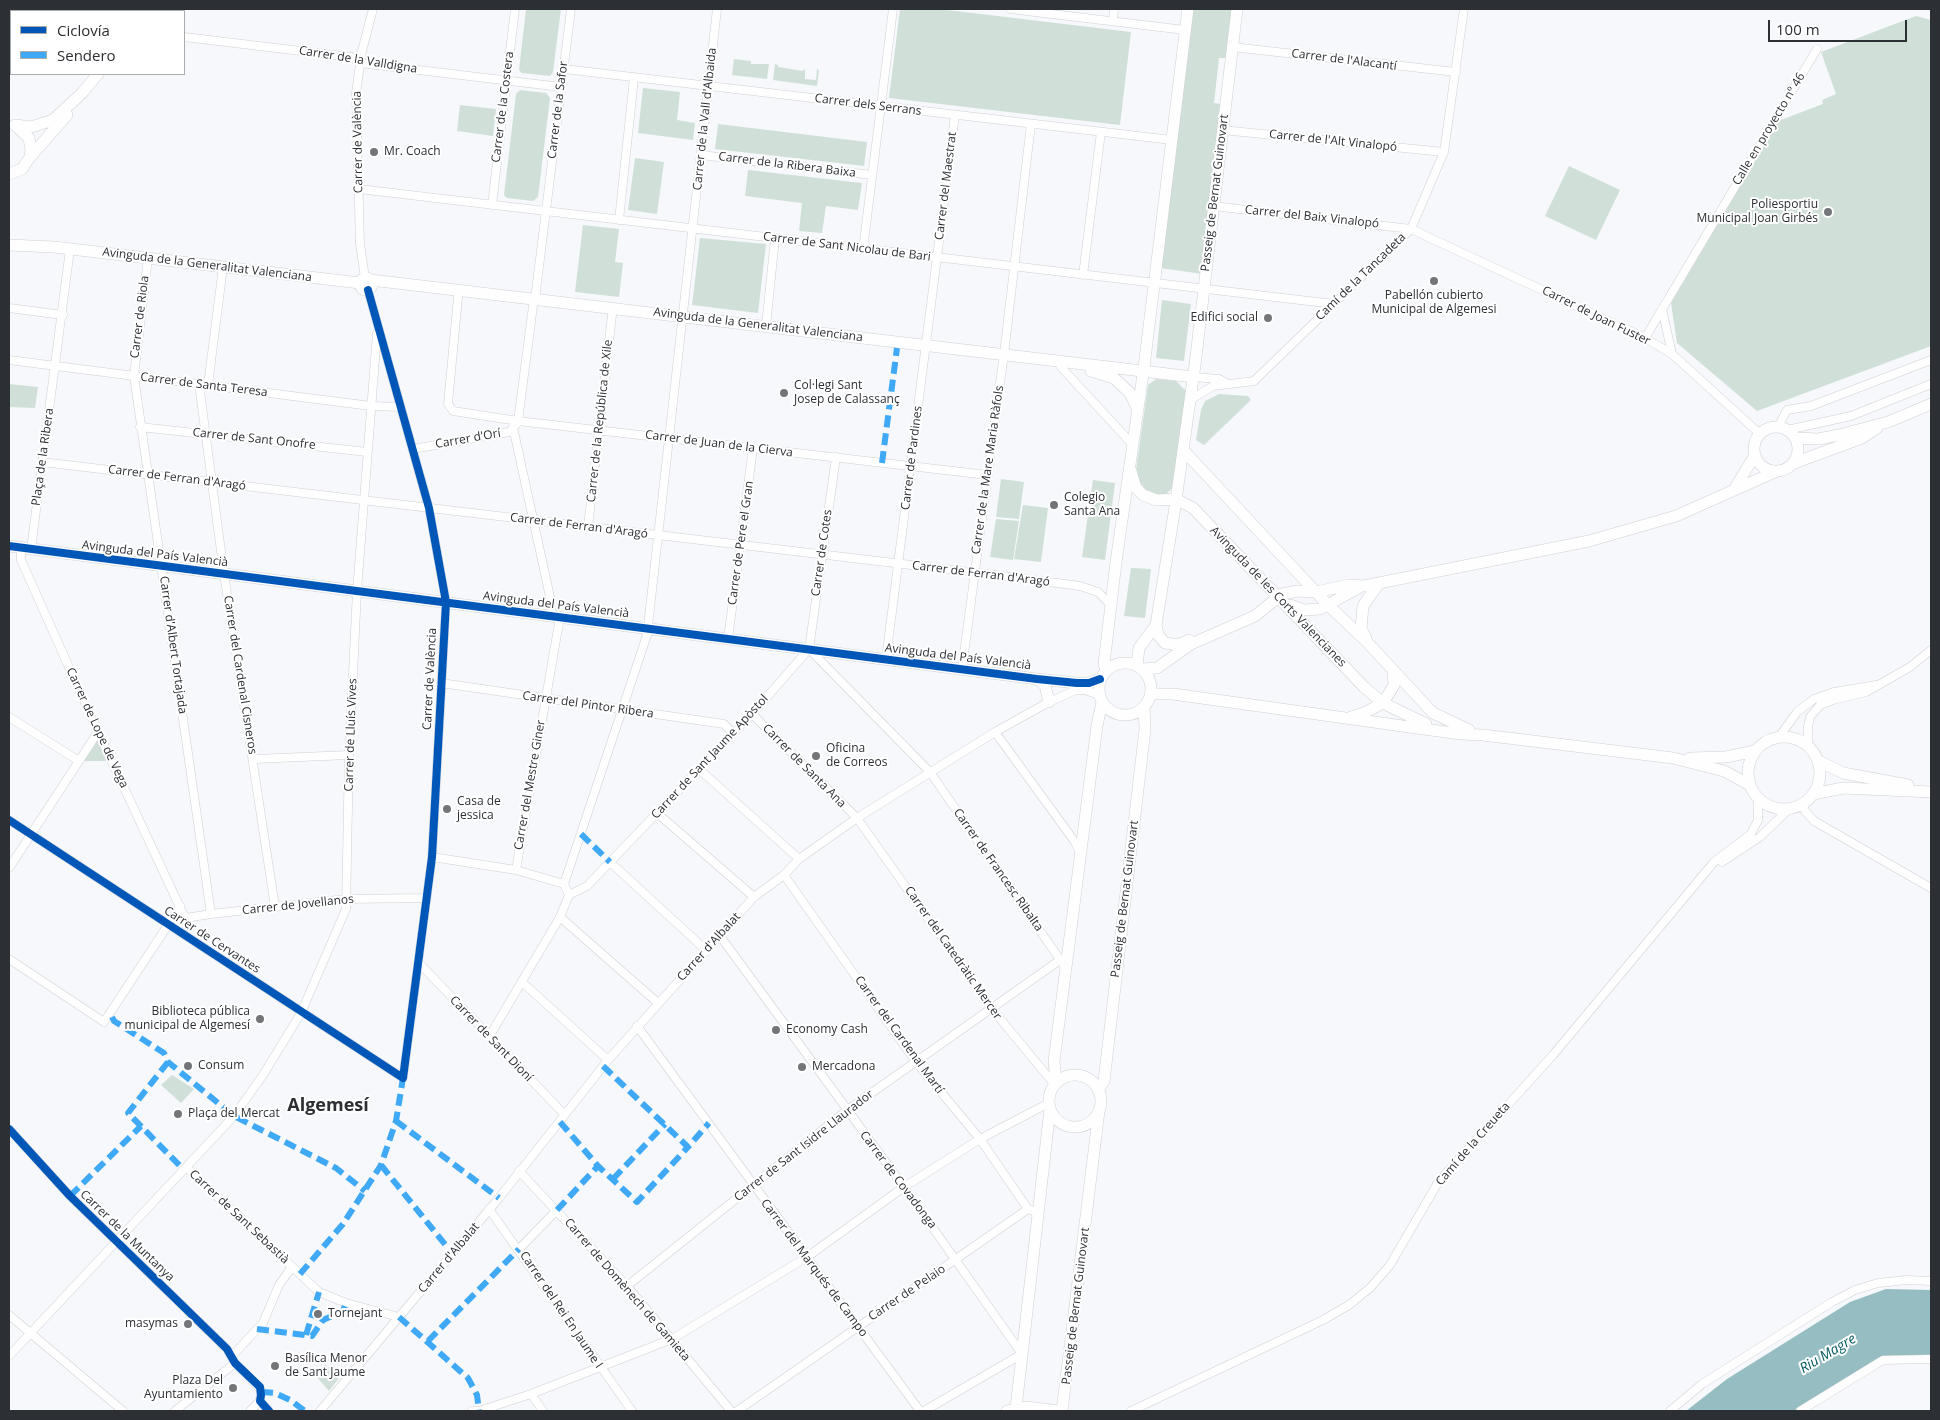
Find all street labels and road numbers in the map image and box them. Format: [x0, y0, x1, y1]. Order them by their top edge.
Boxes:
street label: Carrer de la Valldigna [298, 44, 418, 76]
street label: Carrer de l'Alacantí [1291, 46, 1397, 74]
street label: Carrer de la Vall d'Albaida [690, 47, 720, 191]
street label: Carrer de la Costera [489, 51, 517, 163]
street label: Carrer de la Safor [545, 60, 571, 160]
street label: Calle en proyecto nº 46 [1730, 70, 1808, 188]
street label: Carrer de València [350, 91, 366, 193]
street label: Carrer dels Serrans [814, 91, 922, 119]
street label: Passeig de Bernat Guinovart [1198, 114, 1232, 272]
street label: Carrer de l'Alt Vinalopó [1268, 127, 1398, 155]
street label: Carrer del Maestrat [932, 131, 960, 241]
street label: Carrer de la Ribera Baixa [717, 149, 857, 181]
street label: Carrer del Baix Vinalopó [1244, 203, 1380, 231]
street label: Carrer de Sant Nicolau de Bari [762, 230, 932, 264]
street label: Camí de la Tancadeta [1313, 230, 1409, 324]
street label: Avinguda de la Generalitat Valenciana [101, 245, 313, 285]
street label: Carrer de Riola [128, 275, 152, 359]
street label: Carrer de Joan Fuster [1539, 283, 1653, 349]
street label: Avinguda de la Generalitat Valenciana [652, 305, 864, 345]
street label: Carrer de la República de Xile [584, 339, 616, 503]
street label: Carrer de Santa Teresa [140, 370, 268, 400]
street label: Carrer de la Mare Maria Ràfols [969, 385, 1007, 555]
street label: Carrer de Pardines [898, 405, 926, 511]
street label: Plaça de la Ribera [29, 407, 57, 507]
street label: Carrer de Sant Onofre [192, 425, 316, 453]
street label: Carrer d'Orí [434, 426, 502, 452]
street label: Carrer de Juan de la Cierva [644, 428, 794, 460]
street label: Carrer de Ferran d'Aragó [107, 462, 247, 494]
street label: Carrer de Pere el Gran [725, 480, 757, 606]
street label: Carrer de Cotes [809, 509, 835, 597]
street label: Carrer de Ferran d'Aragó [509, 510, 649, 542]
street label: Avinguda de les Corts Valencianes [1207, 524, 1349, 670]
street label: Avinguda del País Valencià [81, 538, 229, 570]
street label: Carrer de Ferran d'Aragó [911, 558, 1051, 590]
street label: Carrer d'Albert Tortajada [156, 575, 190, 715]
street label: Avinguda del País Valencià [482, 589, 630, 621]
street label: Carrer del Cardenal Cisneros [220, 595, 260, 755]
street label: Carrer de València [420, 627, 440, 731]
street label: Avinguda del País Valencià [884, 641, 1032, 673]
street label: Carrer de Lope de Vega [63, 666, 131, 790]
street label: Carrer de Lluís Vives [342, 678, 360, 792]
street label: Carrer del Pintor Ribera [522, 689, 654, 721]
street label: Carrer de Sant Jaume Apòstol [649, 692, 771, 822]
street label: Carrer del Mestre Giner [511, 719, 549, 851]
street label: Carrer de Santa Ana [759, 721, 849, 811]
street label: Carrer de Francesc Ribalta [950, 806, 1046, 934]
street label: Passeig de Bernat Guinovart [1108, 820, 1142, 978]
street label: Carrer del Catedràtic Mercer [901, 884, 1005, 1022]
street label: Carrer de Jovellanos [241, 892, 355, 918]
street label: Carrer de Cervantes [161, 903, 263, 977]
street label: Carrer d'Albalat [674, 910, 744, 984]
street label: Carrer del Cardenal Martí [851, 973, 947, 1097]
street label: Carrer de Sant Dioní [446, 993, 536, 1085]
street label: Carrer de Sant Isidre Llaurador [732, 1087, 876, 1205]
street label: Camí de la Creueta [1433, 1099, 1513, 1189]
street label: Carrer de Covadonga [857, 1128, 939, 1232]
street label: Carrer de Sant Sebastià [186, 1167, 292, 1267]
street label: Carrer de la Muntanya [77, 1187, 177, 1285]
street label: Carrer del Marqués de Campo [757, 1196, 871, 1340]
street label: Carrer de Domènech de Gamieta [561, 1216, 693, 1364]
street label: Carrer d'Albalat [415, 1220, 483, 1296]
street label: Passeig de Bernat Guinovart [1059, 1227, 1093, 1385]
street label: Carrer del Rei En Jaume I [516, 1249, 606, 1371]
street label: Carrer de Pelaio [866, 1262, 948, 1324]

